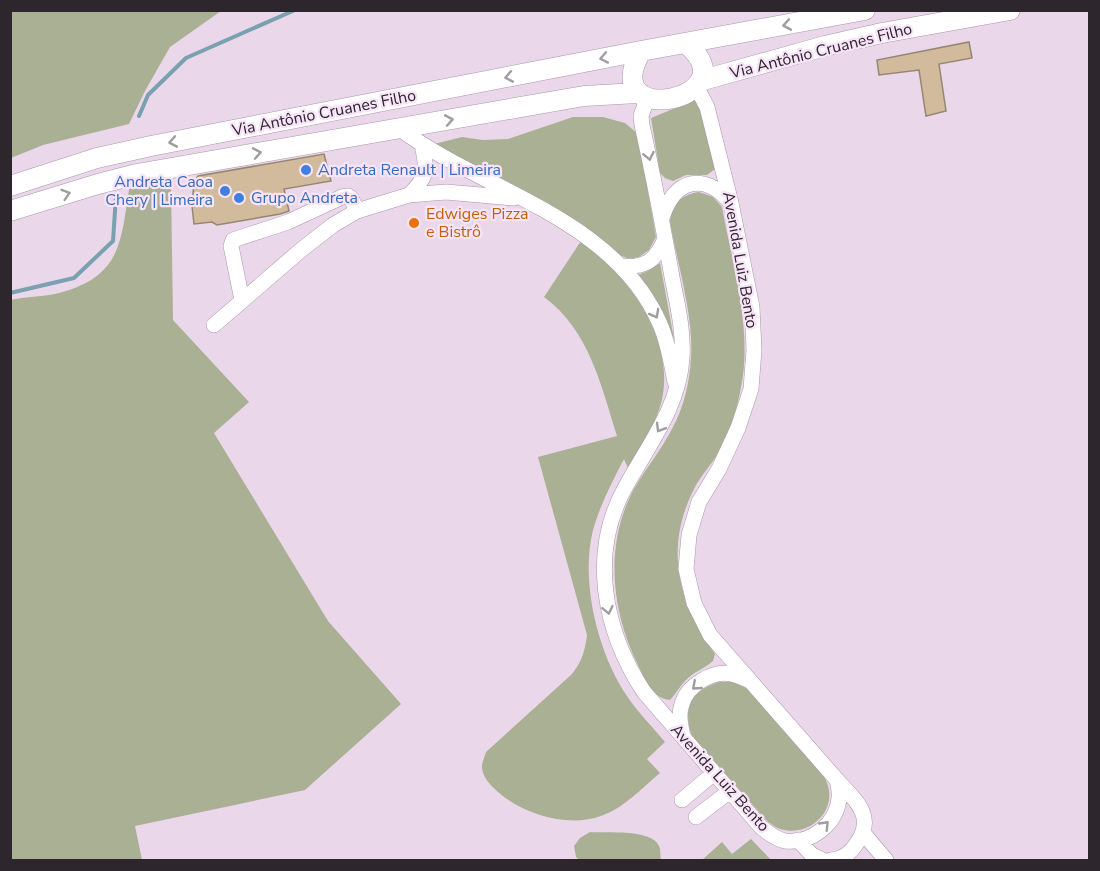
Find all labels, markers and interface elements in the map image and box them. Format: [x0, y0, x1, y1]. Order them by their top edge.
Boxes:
street label: Via Antônio Cruanes Filho [727, 18, 914, 85]
one-way arrow [782, 18, 792, 31]
one-way arrow [599, 51, 609, 64]
one-way arrow [504, 70, 514, 83]
street label: Via Antônio Cruanes Filho [229, 84, 418, 142]
one-way arrow [444, 114, 454, 127]
one-way arrow [169, 135, 179, 148]
one-way arrow [252, 148, 262, 160]
one-way arrow [642, 151, 655, 161]
place label: Andreta Renault | Limeira [318, 159, 501, 181]
marker: Andreta Renault | Limeira [299, 163, 313, 177]
place label: Andreta Caoa Chery | Limeira [105, 171, 213, 211]
marker: Andreta Caoa Chery | Limeira [218, 184, 232, 198]
place label: Grupo Andreta [251, 187, 358, 209]
one-way arrow [60, 188, 71, 201]
street label: Avenida Luiz Bento [717, 190, 763, 330]
marker: Grupo Andreta [232, 191, 246, 205]
place label: Edwiges Pizza e Bistrô [426, 203, 529, 243]
marker: Edwiges Pizza e Bistrô [407, 216, 421, 230]
one-way arrow [647, 308, 659, 318]
one-way arrow [656, 422, 668, 432]
one-way arrow [601, 605, 614, 615]
one-way arrow [692, 679, 703, 690]
street label: Avenida Luiz Bento [666, 719, 774, 837]
one-way arrow [818, 822, 829, 832]

